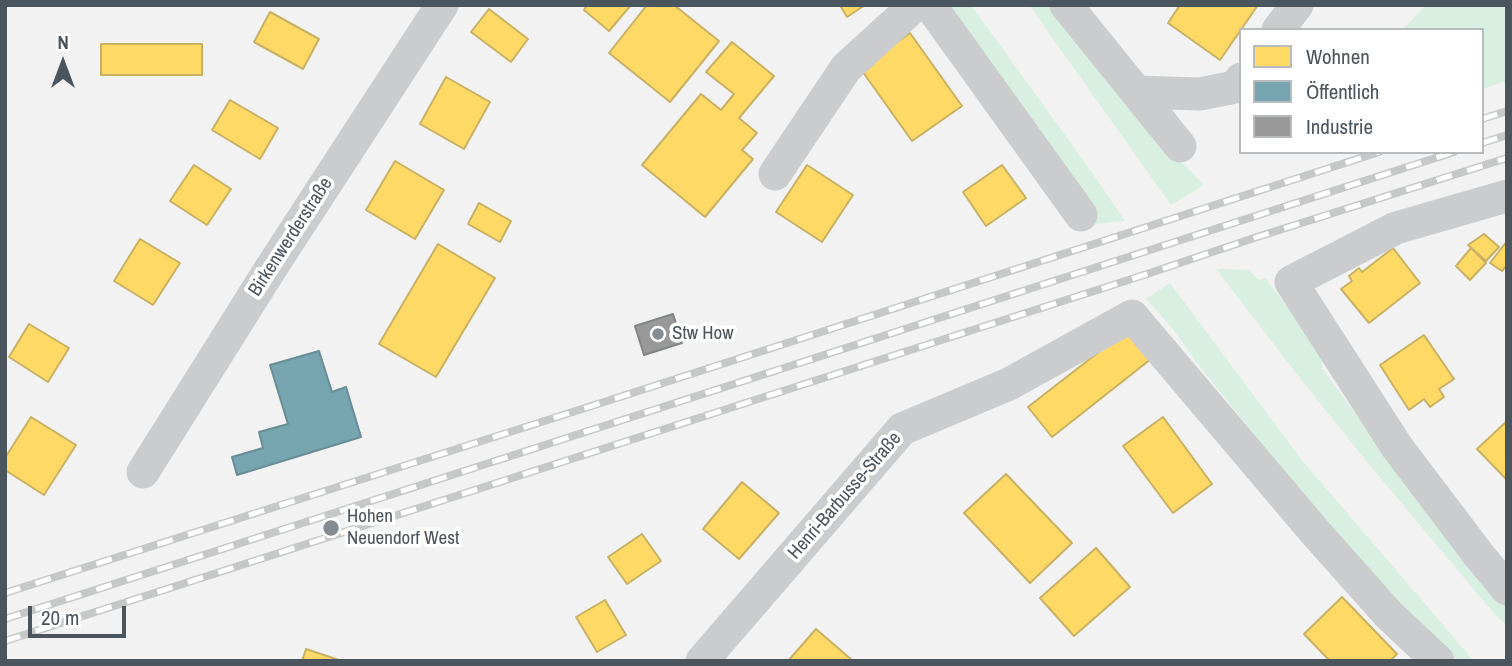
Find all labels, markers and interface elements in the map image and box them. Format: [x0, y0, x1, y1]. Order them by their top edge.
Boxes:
north arrow [28, 28, 98, 98]
legend [1239, 28, 1484, 154]
text: N [57, 29, 69, 55]
text: Wohnen [1306, 42, 1370, 71]
text: Öffentlich [1306, 77, 1379, 106]
text: Industrie [1306, 112, 1373, 141]
street label: Birkenwerderstraße [244, 173, 338, 301]
place label: Stw How [672, 323, 733, 345]
marker: Stw How [650, 326, 666, 342]
street label: Henri-Barbusse-Straße [784, 428, 906, 564]
place label: Hohen Neuendorf West [347, 506, 459, 550]
marker: Hohen Neuendorf West [321, 518, 341, 538]
scale bar [32, 592, 130, 636]
text: 20 m [41, 603, 79, 632]

